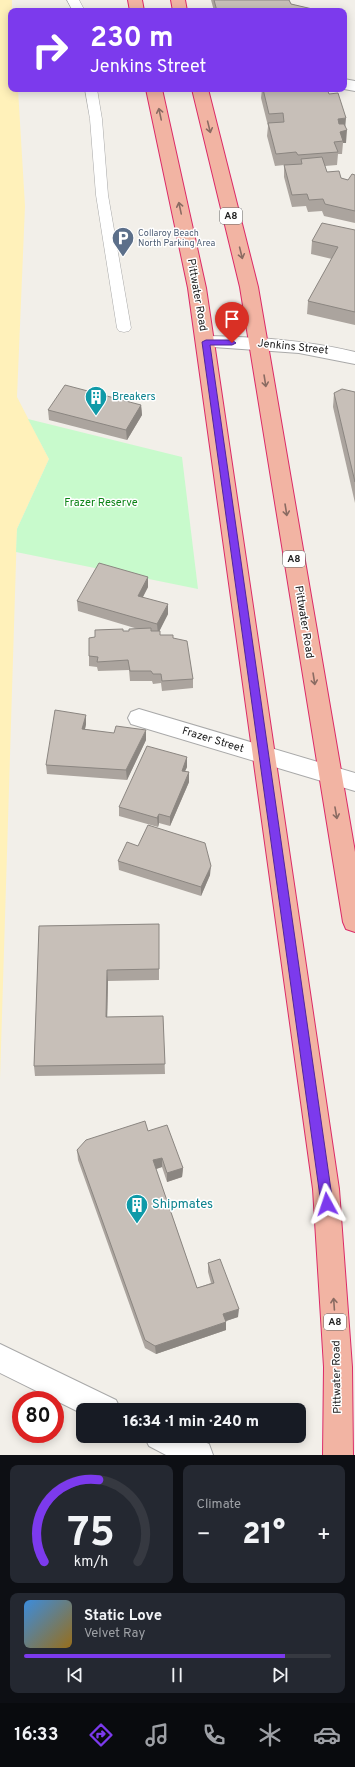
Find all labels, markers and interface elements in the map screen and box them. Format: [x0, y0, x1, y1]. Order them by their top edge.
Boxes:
text: 230 m [90, 21, 173, 57]
icon: right [24, 24, 76, 76]
text: Jenkins Street [90, 56, 206, 79]
one-way arrow [155, 108, 163, 121]
one-way arrow [206, 120, 213, 133]
one-way arrow [175, 202, 183, 215]
road number: A8 [220, 208, 242, 224]
parking icon: Collaroy Beach North Parking Area [110, 225, 136, 258]
place label: Collaroy Beach North Parking Area [138, 228, 215, 249]
one-way arrow [237, 246, 245, 259]
street label: Pittwater Road [184, 258, 210, 332]
pin [215, 302, 249, 343]
icon: arrive [221, 308, 243, 330]
street label: Jenkins Street [257, 336, 329, 358]
one-way arrow [261, 375, 269, 388]
building icon: Breakers [83, 384, 109, 417]
place label: Breakers [112, 390, 156, 404]
park label: Frazer Reserve [64, 496, 138, 510]
one-way arrow [282, 503, 290, 516]
road number: A8 [283, 551, 305, 567]
street label: Pittwater Road [291, 585, 317, 659]
one-way arrow [310, 673, 318, 686]
street label: Frazer Street [180, 724, 246, 756]
one-way arrow [332, 806, 340, 819]
position arrow [306, 1183, 348, 1225]
building icon: Shipmates [124, 1192, 150, 1225]
place label: Shipmates [152, 1197, 213, 1213]
one-way arrow [330, 1298, 337, 1311]
road number: A8 [324, 1314, 346, 1330]
street label: Pittwater Road [329, 1340, 345, 1414]
speed limit sign: 80 [12, 1391, 64, 1443]
text: 16:34 · 1 min · 240 m [123, 1413, 259, 1432]
text: Climate [197, 1497, 241, 1513]
text: 75 [67, 1508, 115, 1561]
text: 21° [242, 1517, 285, 1554]
text: − [197, 1522, 211, 1549]
text: + [317, 1522, 331, 1549]
text: km/h [74, 1553, 109, 1571]
text: Static Love [84, 1607, 162, 1626]
text: Velvet Ray [84, 1626, 145, 1642]
icon: previous [64, 1664, 86, 1686]
icon: pause [166, 1664, 188, 1686]
icon: next [269, 1664, 291, 1686]
icon: directions [87, 1721, 115, 1749]
icon: music [143, 1721, 171, 1749]
icon: phone [200, 1721, 228, 1749]
icon: climate [256, 1721, 284, 1749]
icon: car [313, 1721, 341, 1749]
text: 16:33 [14, 1724, 58, 1747]

